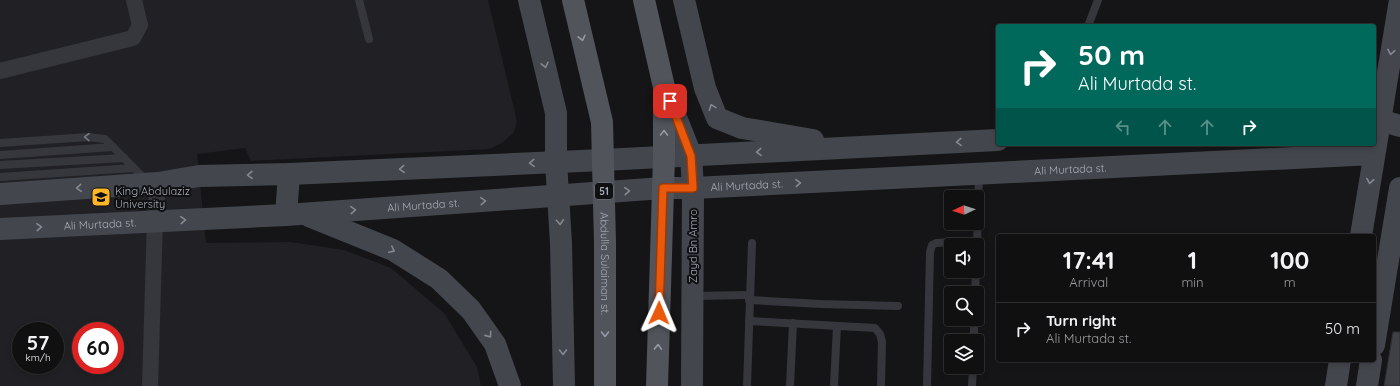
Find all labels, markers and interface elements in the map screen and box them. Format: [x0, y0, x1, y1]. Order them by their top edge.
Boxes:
one-way arrow [578, 35, 586, 41]
text: 50 m [1078, 37, 1145, 72]
icon: right [1012, 40, 1064, 92]
one-way arrow [1387, 49, 1396, 55]
one-way arrow [540, 62, 548, 68]
text: Ali Murtada st. [1078, 72, 1196, 95]
pin [653, 84, 687, 118]
icon: arrive [659, 90, 681, 112]
one-way arrow [709, 103, 717, 110]
icon: left [1112, 116, 1134, 138]
icon: ahead [1154, 116, 1176, 138]
icon: ahead [1196, 116, 1218, 138]
icon: right [1238, 116, 1260, 138]
one-way arrow [660, 130, 668, 136]
one-way arrow [84, 133, 90, 142]
one-way arrow [956, 137, 962, 146]
one-way arrow [756, 148, 762, 156]
one-way arrow [529, 159, 535, 167]
street label: Ali Murtada st. [1034, 160, 1107, 178]
one-way arrow [399, 164, 405, 173]
one-way arrow [247, 170, 253, 179]
street label: Ali Murtada st. [710, 177, 783, 194]
one-way arrow [1366, 177, 1375, 184]
one-way arrow [795, 179, 801, 187]
road number: 51 [595, 183, 613, 199]
one-way arrow [76, 184, 82, 193]
place label: King Abdulaziz University [115, 184, 190, 211]
school or university icon: King Abdulaziz University [90, 186, 112, 208]
one-way arrow [624, 186, 630, 195]
north arrow [944, 190, 984, 230]
map controls [944, 190, 984, 374]
street label: Ali Murtada st. [387, 196, 460, 215]
one-way arrow [480, 197, 486, 206]
one-way arrow [350, 206, 356, 215]
street label: Zayd Bn Amro [686, 209, 700, 283]
street label: Abdulla Sulaiman st. [597, 212, 612, 315]
street label: Ali Murtada st. [63, 215, 136, 233]
one-way arrow [180, 216, 186, 224]
one-way arrow [555, 219, 564, 225]
one-way arrow [36, 223, 42, 232]
button: sound [944, 238, 984, 278]
text: 17:41 [1063, 245, 1115, 275]
text: 1 [1188, 245, 1197, 275]
text: 100 [1270, 245, 1309, 275]
one-way arrow [388, 246, 395, 253]
text: Arrival [1069, 274, 1108, 290]
text: min [1181, 274, 1204, 290]
text: m [1284, 274, 1296, 290]
button: search [944, 286, 984, 326]
position arrow [638, 292, 680, 334]
text: Turn right [1046, 311, 1117, 330]
icon: right [1012, 318, 1034, 340]
text: 50 m [1325, 319, 1360, 338]
speed limit sign: 60 [72, 322, 124, 374]
text: 57 [27, 330, 49, 355]
text: Ali Murtada st. [1046, 330, 1131, 346]
one-way arrow [484, 331, 492, 338]
one-way arrow [601, 331, 609, 337]
button: layers [944, 334, 984, 374]
one-way arrow [654, 344, 662, 350]
one-way arrow [559, 349, 568, 355]
text: km/h [25, 351, 51, 364]

